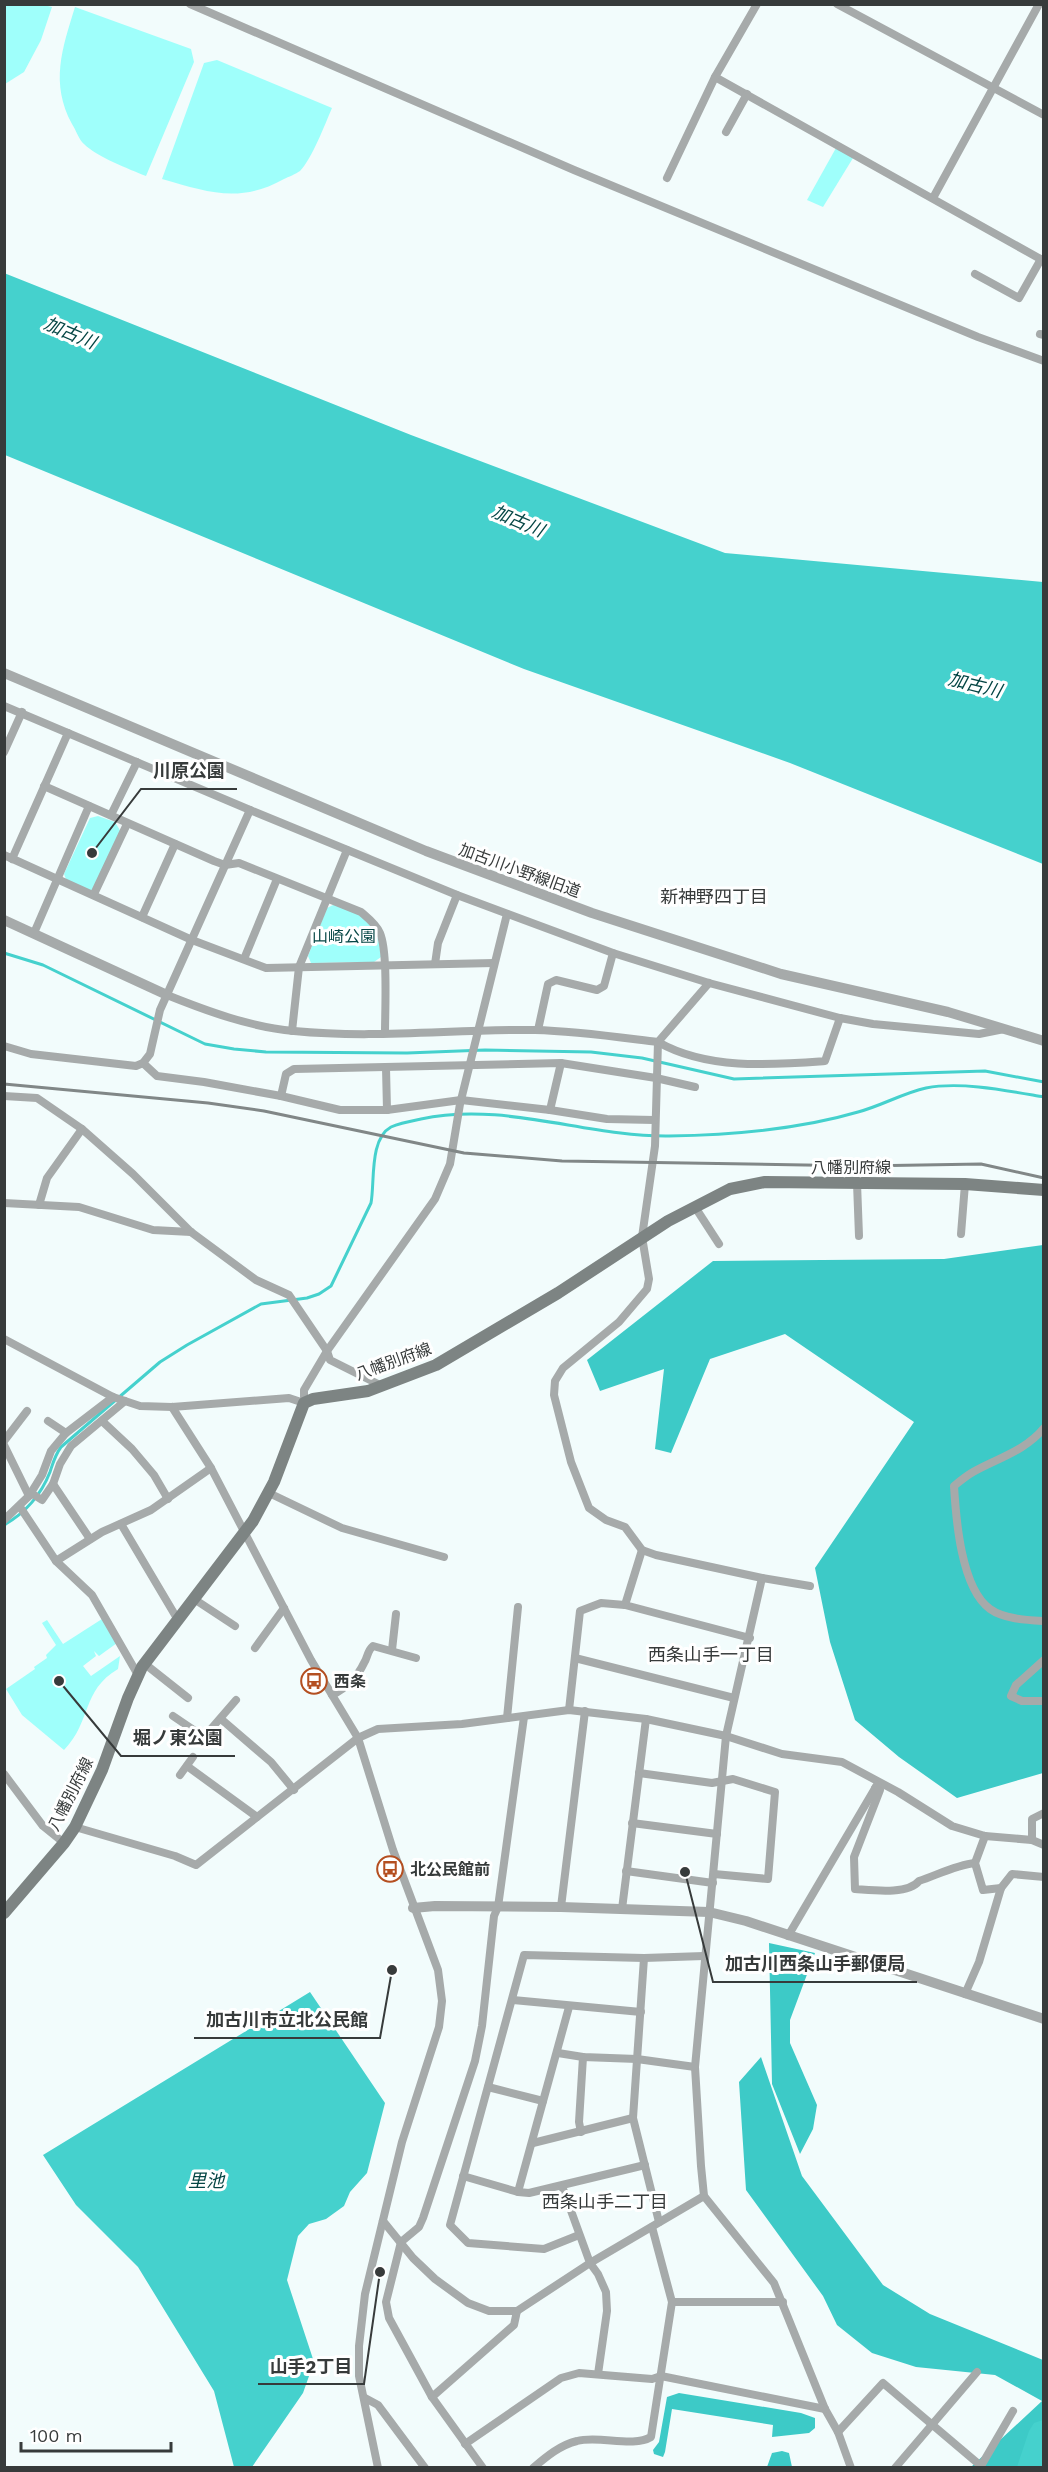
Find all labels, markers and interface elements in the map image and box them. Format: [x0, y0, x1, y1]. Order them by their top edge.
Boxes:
water label: 加古川 [41, 312, 101, 354]
water label: 加古川 [489, 500, 549, 542]
water label: 加古川 [946, 668, 1006, 702]
callout: 川原公園 [141, 753, 237, 789]
text: 川原公園 [153, 760, 225, 781]
street label: 加古川小野線旧道 [456, 840, 583, 901]
district label: 新神野四丁目 [660, 886, 768, 907]
park label: 山崎公園 [312, 927, 376, 946]
street label: 八幡別府線 [811, 1158, 891, 1177]
street label: 八幡別府線 [352, 1339, 434, 1384]
district label: 西条山手一丁目 [648, 1644, 774, 1665]
bus stop icon: 西条 [299, 1666, 329, 1696]
place label: 西条 [334, 1672, 366, 1691]
callout: 堀ノ東公園 [121, 1720, 235, 1756]
text: 堀ノ東公園 [133, 1727, 223, 1748]
street label: 八幡別府線 [44, 1754, 97, 1834]
bus stop icon: 北公民館前 [375, 1854, 405, 1884]
place label: 北公民館前 [410, 1860, 490, 1879]
callout: 加古川西条山手郵便局 [713, 1946, 917, 1982]
text: 加古川西条山手郵便局 [725, 1953, 905, 1974]
callout: 加古川市立北公民館 [194, 2002, 380, 2038]
text: 加古川市立北公民館 [206, 2009, 368, 2030]
water label: 里池 [188, 2170, 226, 2191]
district label: 西条山手二丁目 [542, 2191, 668, 2212]
callout: 山手2丁目 [258, 2348, 364, 2384]
text: 山手2丁目 [270, 2356, 352, 2377]
scale bar [21, 2415, 171, 2453]
text: 100 m [30, 2425, 83, 2446]

